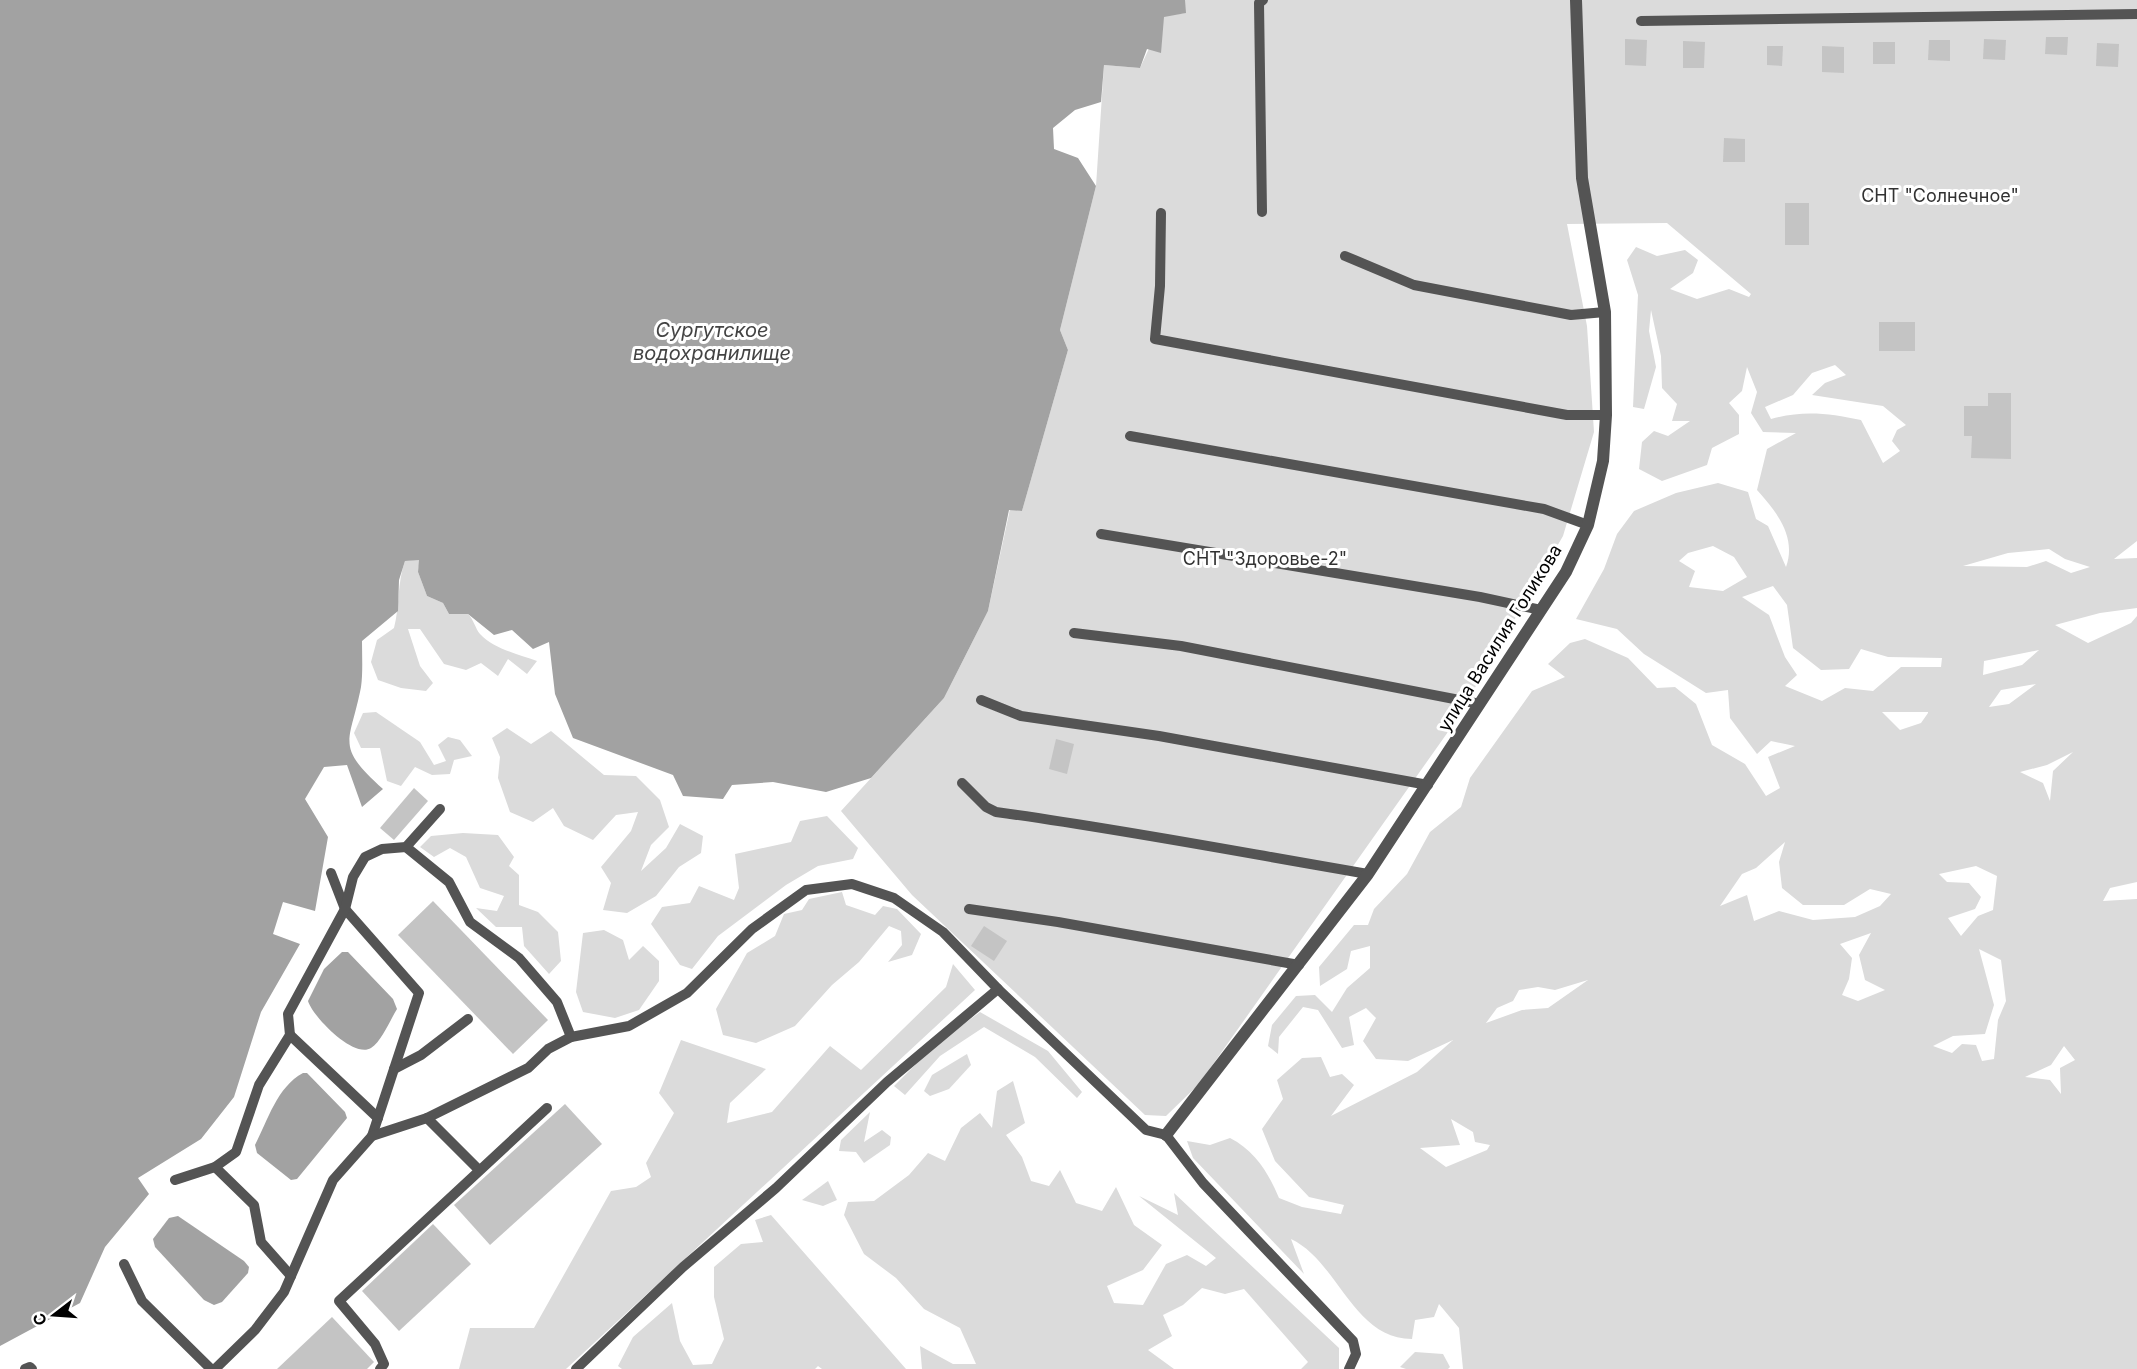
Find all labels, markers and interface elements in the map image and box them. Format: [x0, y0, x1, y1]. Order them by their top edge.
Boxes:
park label: СНТ "Солнечное" [1861, 185, 2019, 206]
water label: Сургутское водохранилище [633, 318, 791, 365]
street label: улица Василия Голикова [1433, 540, 1566, 735]
park label: СНТ "Здоровье-2" [1183, 548, 1347, 569]
north arrow [24, 1285, 84, 1345]
text: С [28, 1311, 51, 1328]

